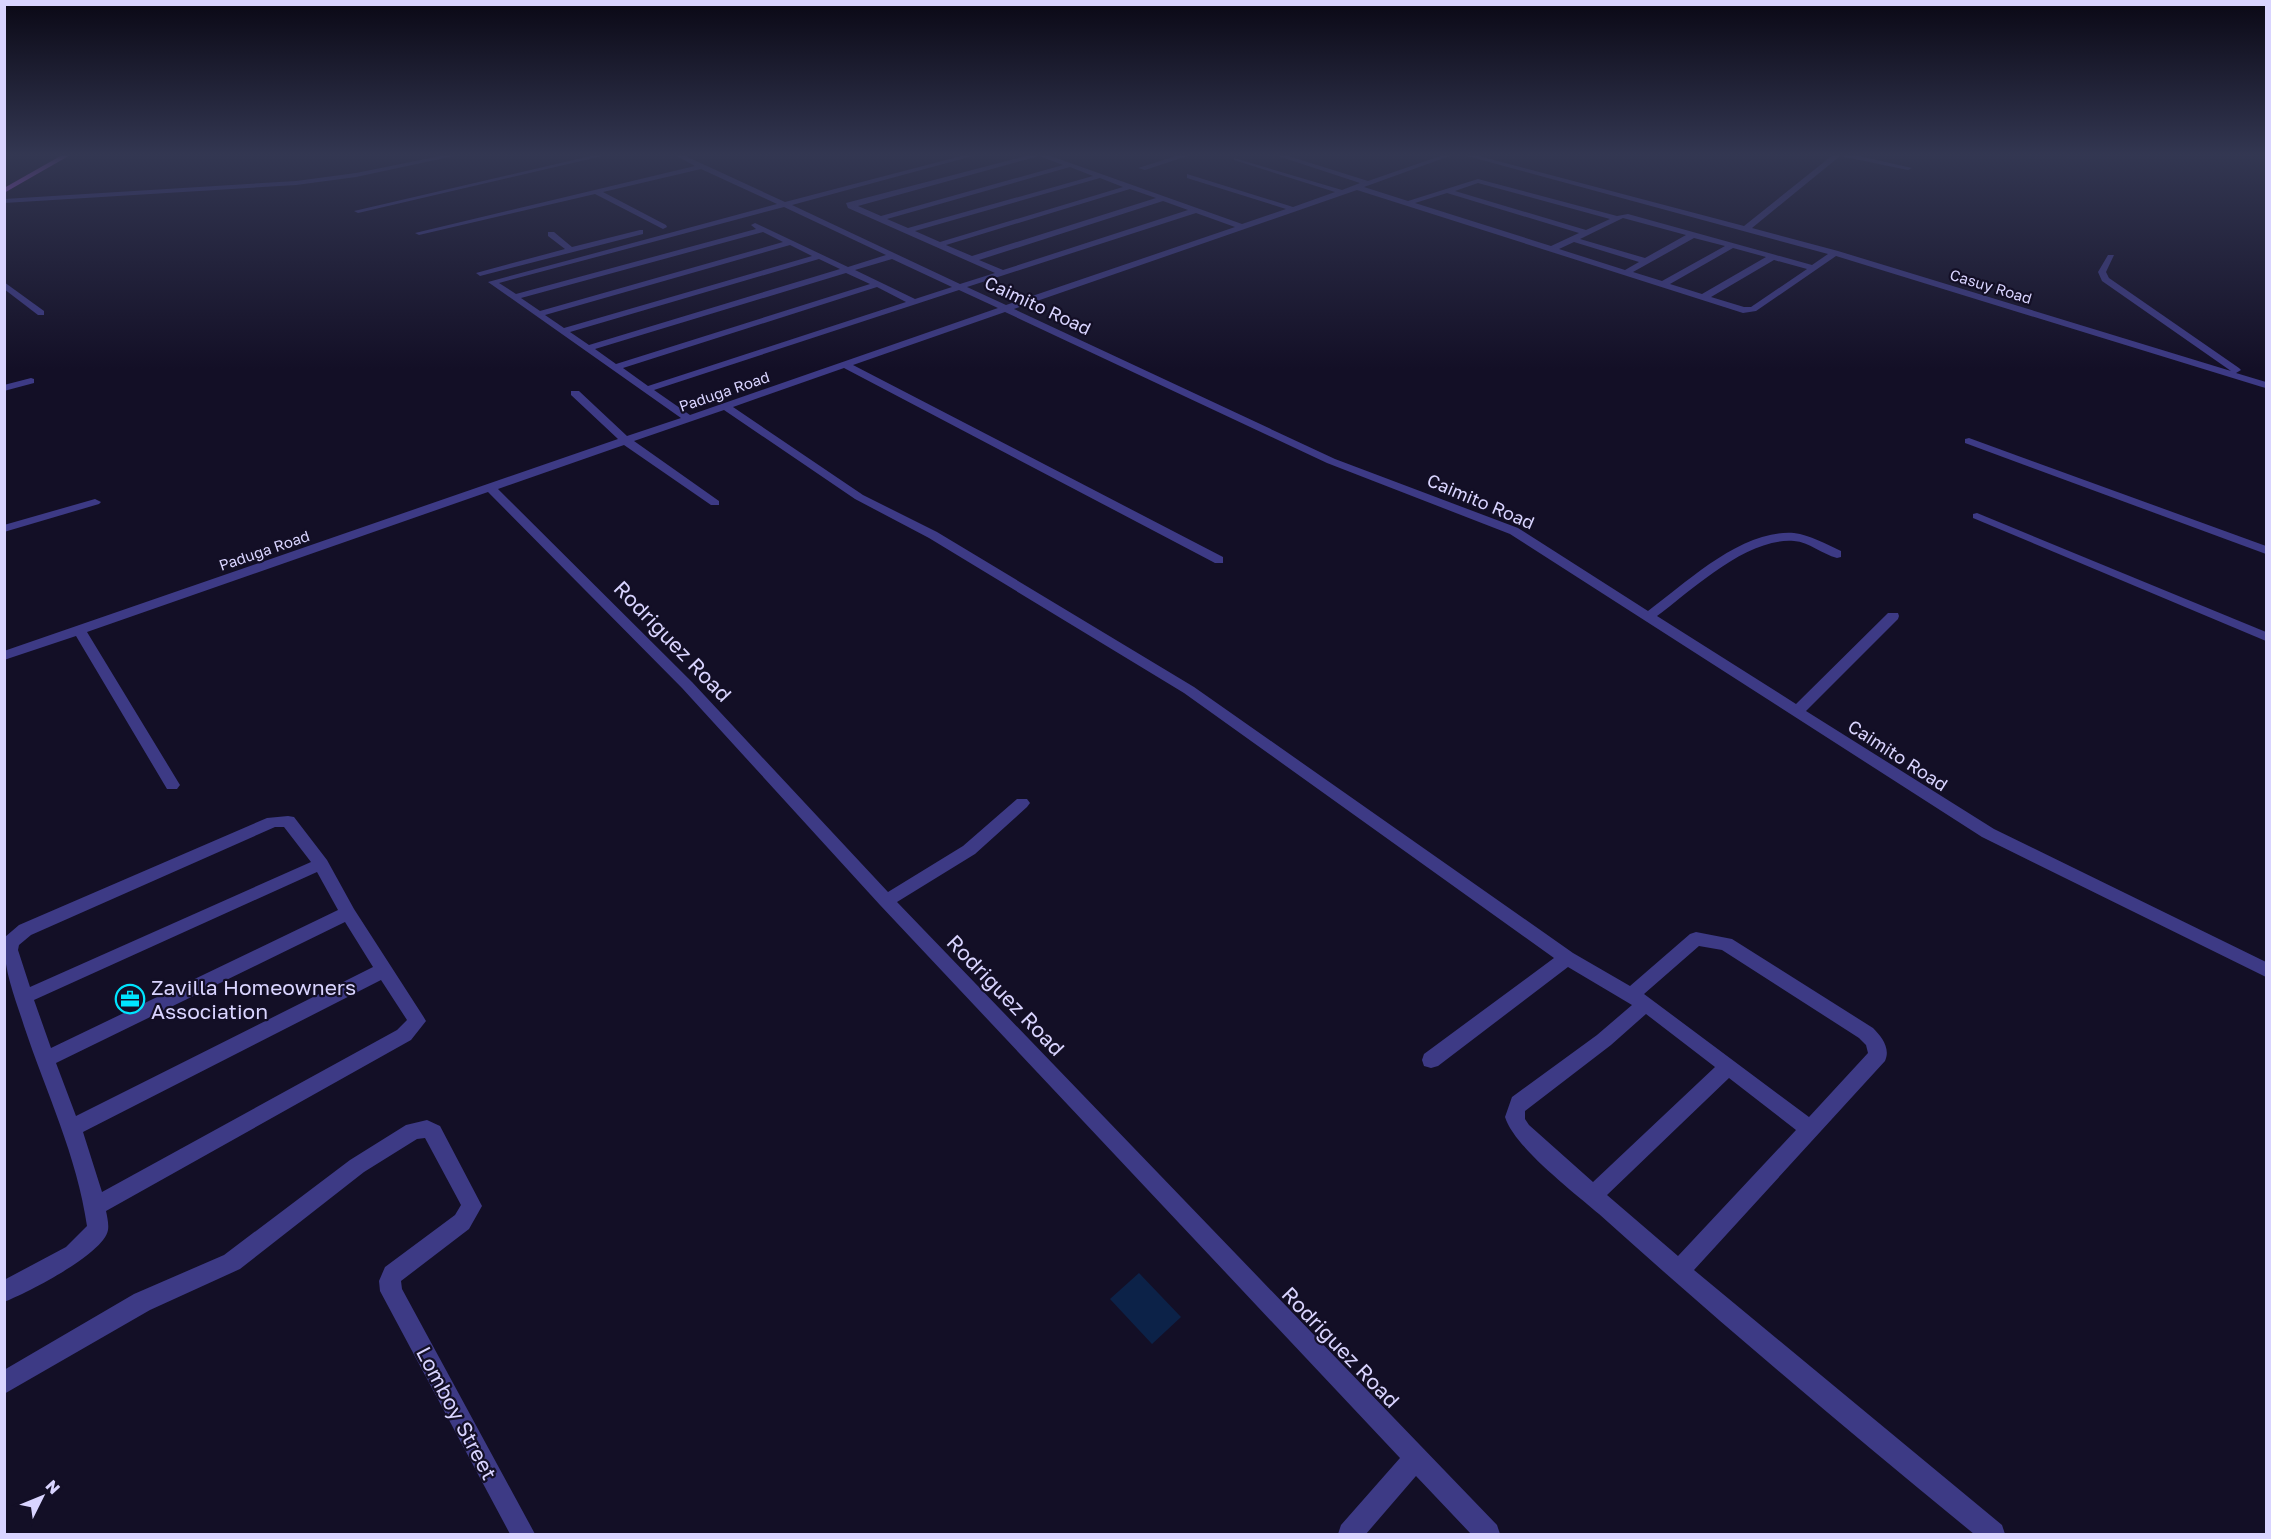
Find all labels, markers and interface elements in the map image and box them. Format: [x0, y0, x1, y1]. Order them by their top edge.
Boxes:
street label: Casuy Road [1948, 265, 2034, 307]
street label: Caimito Road [981, 271, 1095, 339]
street label: Paduga Road [676, 367, 772, 415]
street label: Caimito Road [1424, 468, 1538, 534]
street label: Paduga Road [216, 526, 312, 574]
street label: Rodriguez Road [609, 575, 737, 707]
street label: Caimito Road [1844, 715, 1952, 795]
street label: Rodriguez Road [942, 929, 1070, 1061]
place label: Zavilla Homeowners Association [151, 974, 356, 1024]
office icon: Zavilla Homeowners Association [114, 983, 146, 1015]
street label: Rodriguez Road [1277, 1281, 1405, 1413]
street label: Lomboy Street [411, 1342, 503, 1484]
north arrow [12, 1467, 72, 1527]
text: N [42, 1475, 64, 1498]

